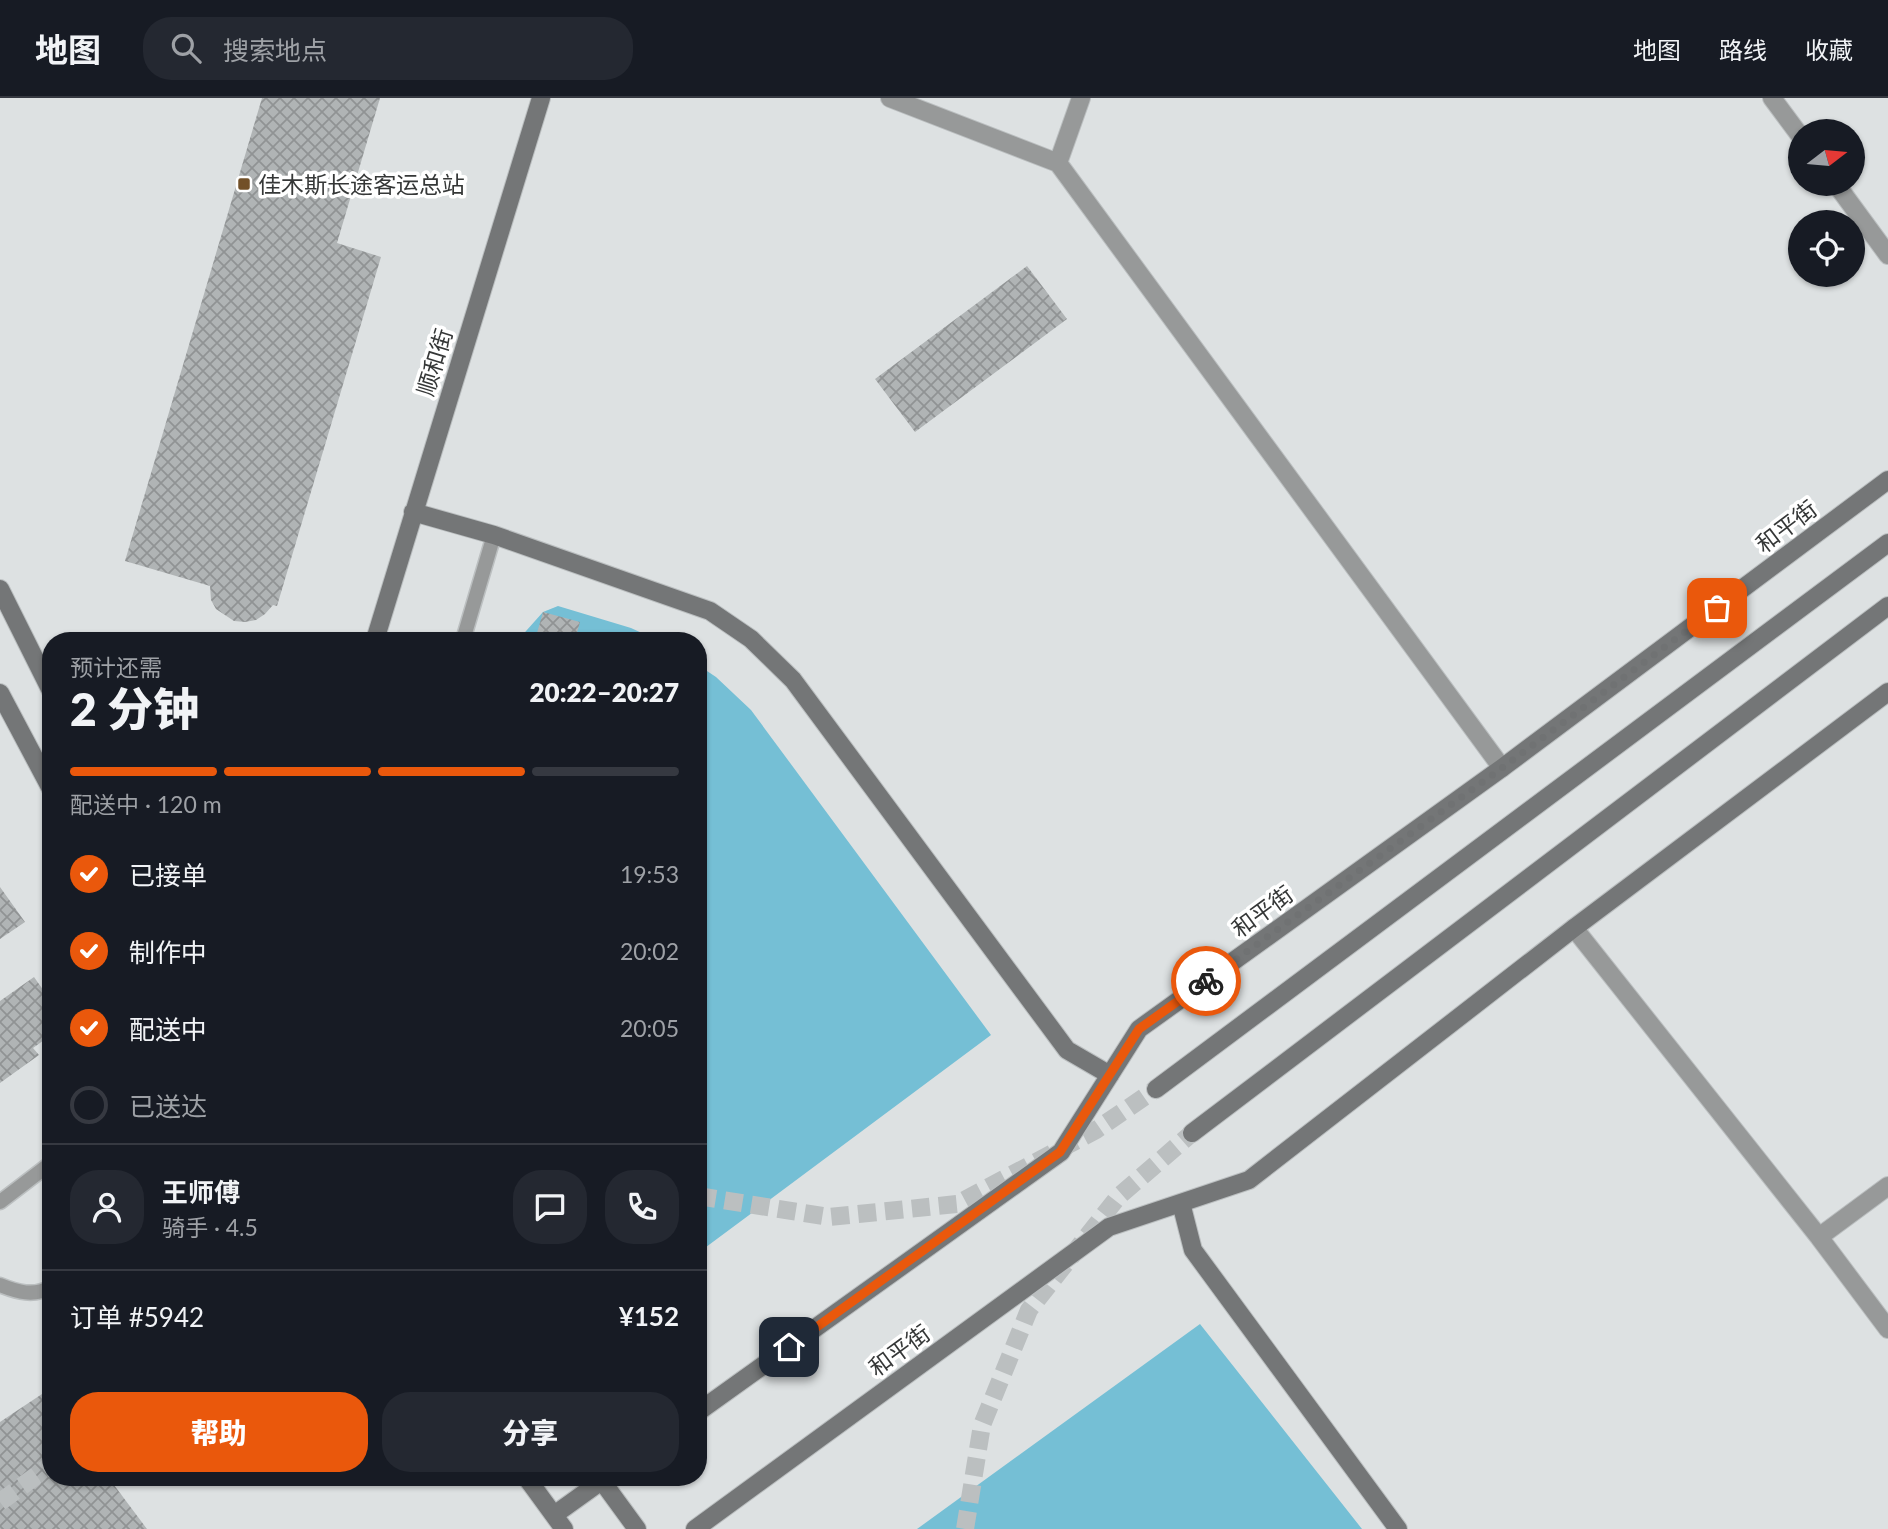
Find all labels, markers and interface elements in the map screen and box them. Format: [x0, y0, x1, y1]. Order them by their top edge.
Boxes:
search box [143, 17, 633, 80]
text: 地图 [35, 29, 101, 69]
icon: search [167, 29, 205, 67]
text: 搜索地点 [223, 34, 327, 66]
text: 地图 [1633, 35, 1681, 64]
text: 路线 [1719, 35, 1767, 64]
text: 收藏 [1805, 35, 1853, 64]
north arrow [1788, 119, 1866, 196]
map controls [1788, 119, 1865, 287]
place label: 佳木斯长途客运总站 [258, 170, 465, 198]
marker: 佳木斯长途客运总站 [236, 176, 252, 192]
button: locate [1788, 210, 1865, 287]
street label: 顺和街 [411, 325, 457, 399]
street label: 和平街 [1750, 494, 1822, 558]
pin [1687, 578, 1747, 638]
icon: bag [1698, 589, 1736, 627]
text: 预计还需 [70, 653, 162, 681]
text: 20:22–20:27 [529, 676, 679, 708]
text: 2 分钟 [70, 681, 199, 736]
text: 配送中 · 120 m [70, 790, 222, 818]
icon: check [70, 855, 108, 893]
text: 已接单 [129, 859, 207, 891]
text: 19:53 [620, 860, 679, 888]
street label: 和平街 [1226, 879, 1298, 943]
icon: check [70, 932, 108, 970]
text: 制作中 [129, 936, 207, 968]
text: 20:02 [620, 937, 679, 965]
courier [1171, 946, 1241, 1016]
icon: bike [1187, 962, 1225, 1000]
icon: check [70, 1009, 108, 1047]
text: 配送中 [129, 1013, 207, 1045]
text: 20:05 [620, 1014, 679, 1042]
text: 已送达 [129, 1090, 207, 1122]
button: person [70, 1170, 144, 1244]
button: chat [513, 1170, 587, 1244]
button: phone [605, 1170, 679, 1244]
text: 王师傅 [162, 1176, 240, 1208]
text: 骑手 · 4.5 [162, 1213, 258, 1241]
text: ¥152 [619, 1300, 679, 1332]
text: 订单 #5942 [70, 1301, 204, 1333]
pin [759, 1317, 819, 1377]
street label: 和平街 [863, 1318, 935, 1382]
icon: home [770, 1328, 808, 1366]
button: 帮助 [70, 1392, 368, 1472]
button: 分享 [382, 1392, 679, 1472]

